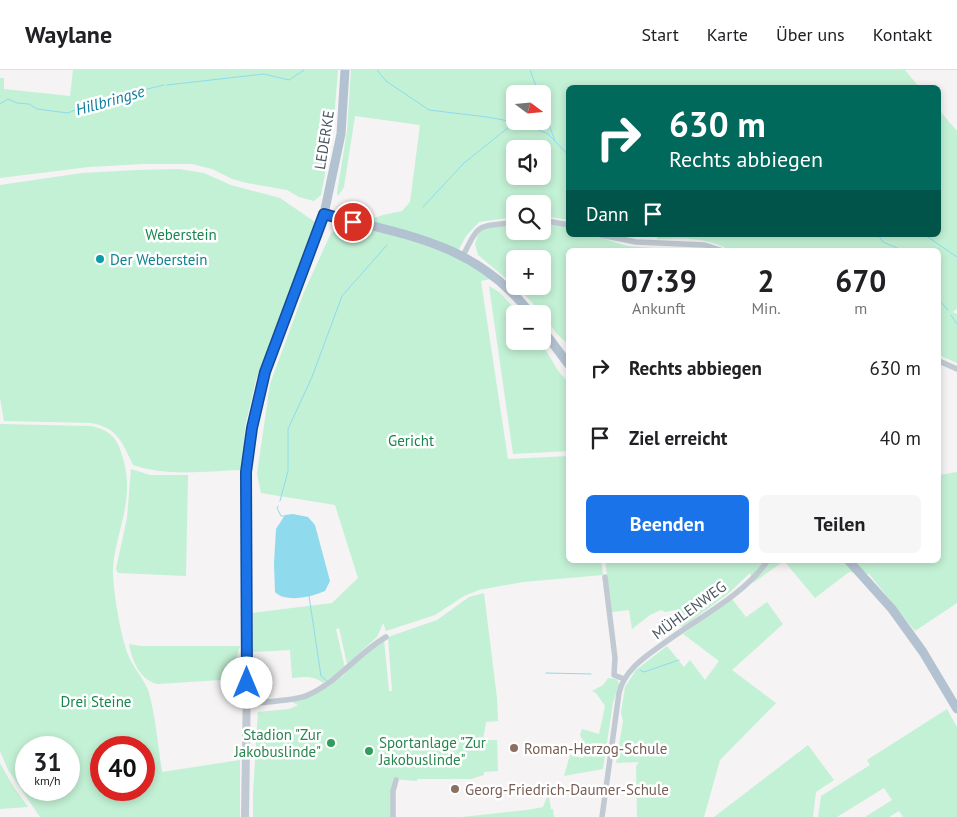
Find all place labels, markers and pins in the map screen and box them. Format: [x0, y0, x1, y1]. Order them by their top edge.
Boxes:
pin [332, 201, 374, 243]
place label: Der Weberstein [110, 250, 208, 269]
marker: Der Weberstein [94, 253, 106, 265]
place label: Stadion "Zur Jakobuslinde" [234, 725, 321, 761]
place label: Sportanlage "Zur Jakobuslinde" [378, 733, 486, 769]
marker: Stadion "Zur Jakobuslinde" [325, 737, 337, 749]
place label: Roman-Herzog-Schule [524, 739, 667, 758]
marker: Roman-Herzog-Schule [508, 742, 520, 754]
marker: Sportanlage "Zur Jakobuslinde" [363, 745, 375, 757]
place label: Georg-Friedrich-Daumer-Schule [465, 780, 669, 799]
marker: Georg-Friedrich-Daumer-Schule [449, 783, 461, 795]

